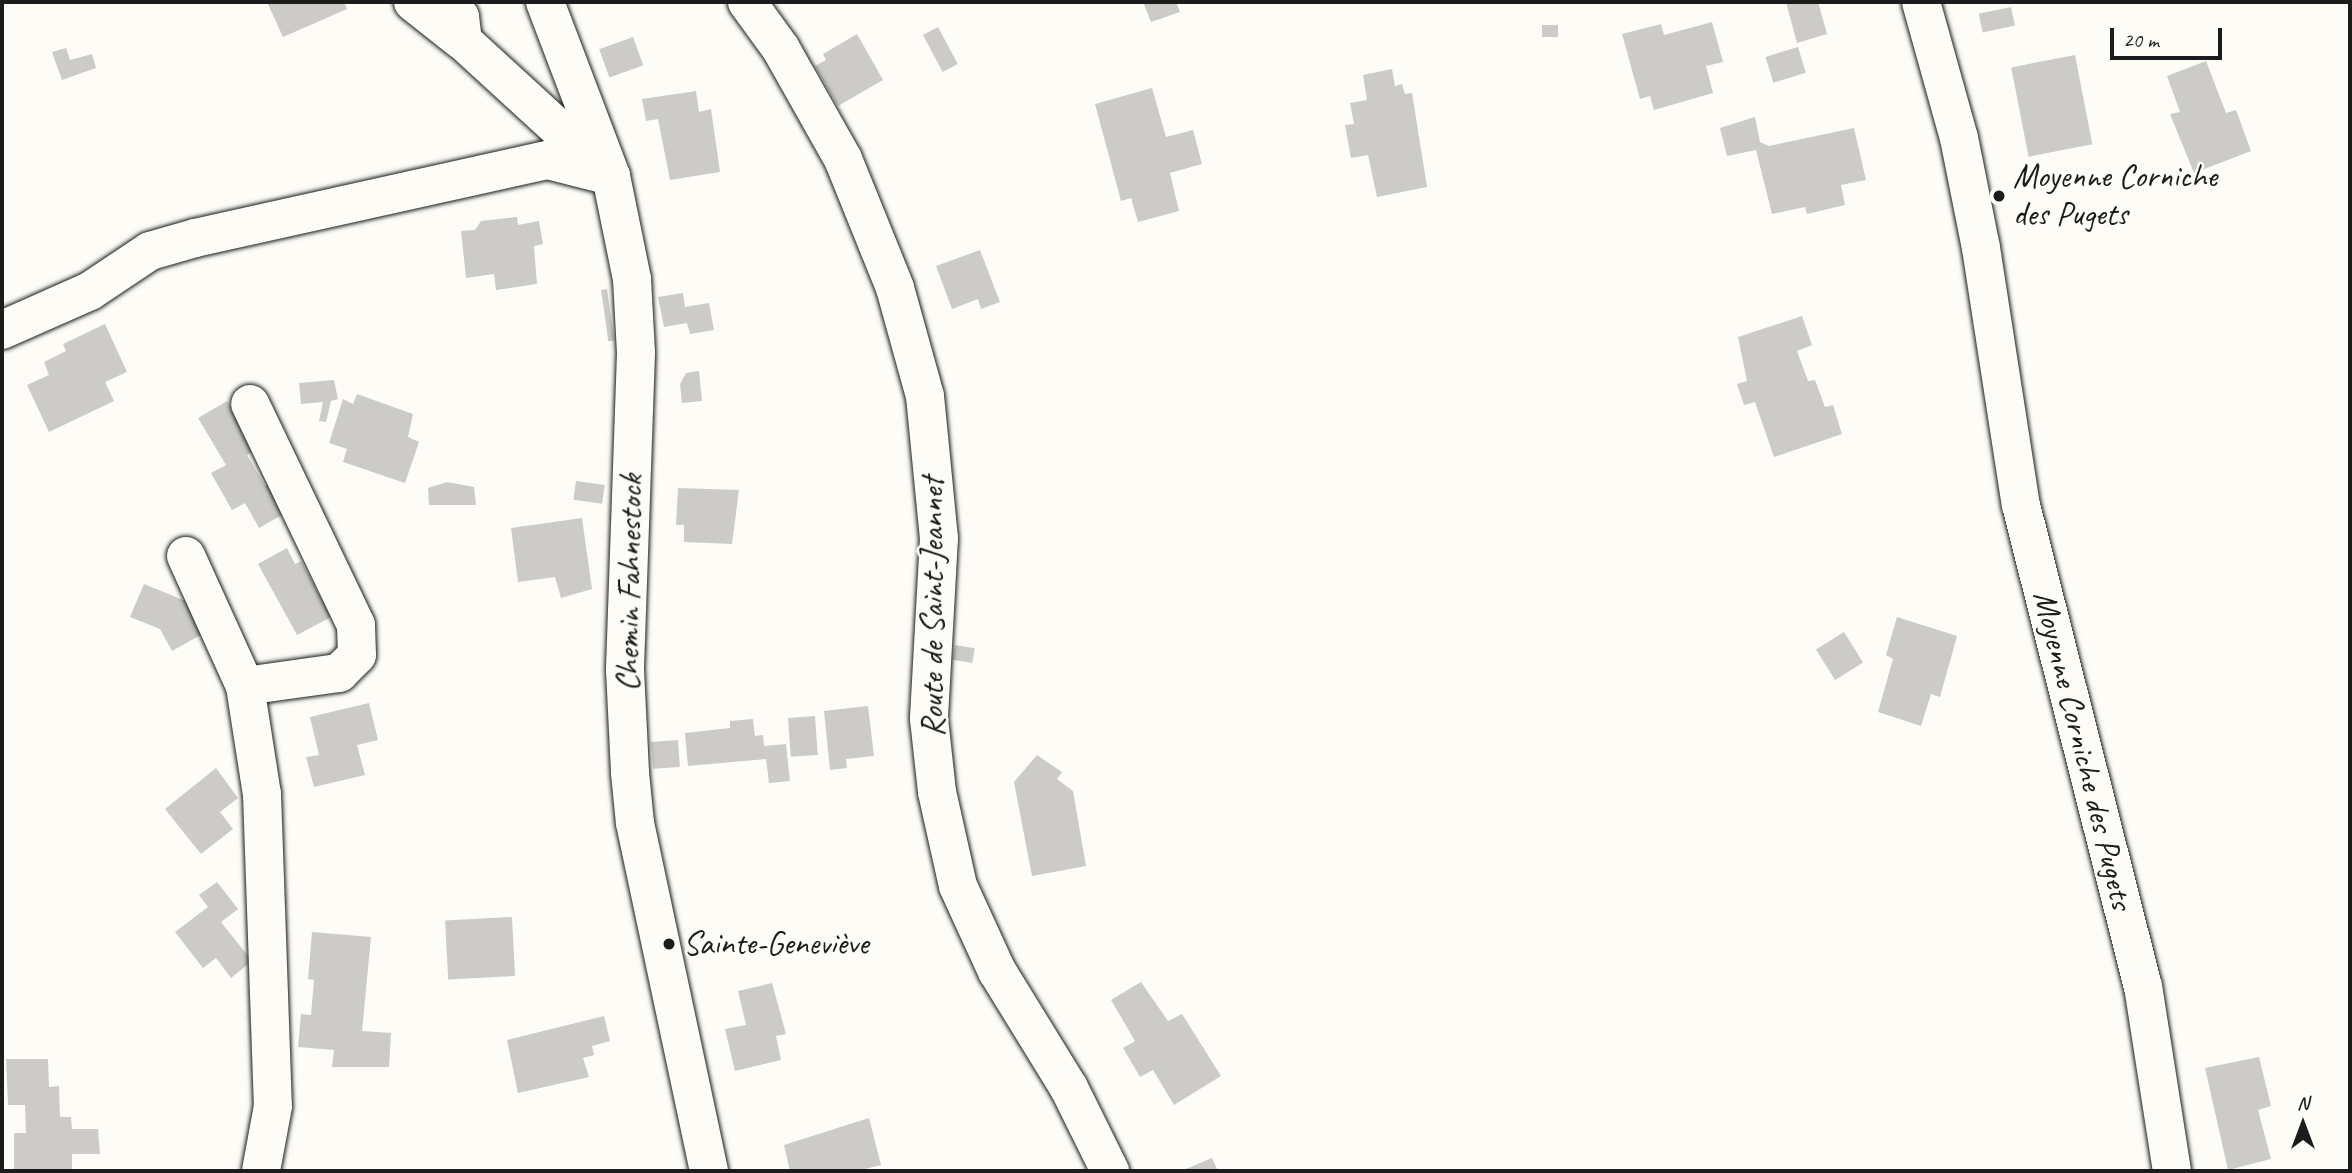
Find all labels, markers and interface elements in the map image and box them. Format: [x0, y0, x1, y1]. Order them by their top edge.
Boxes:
scale bar [2114, 14, 2226, 58]
text: 20 m [2123, 27, 2159, 53]
place label: Moyenne Corniche des Pugets [2013, 157, 2217, 235]
marker: Moyenne Corniche des Pugets [1991, 188, 2007, 204]
street label: Chemin Fahnestock [608, 474, 652, 692]
street label: Route de Saint-Jeannet [913, 477, 953, 737]
street label: Moyenne Corniche des Pugets [2024, 587, 2142, 913]
place label: Sainte-Geneviève [683, 924, 868, 964]
marker: Sainte-Geneviève [661, 936, 677, 952]
north arrow [2268, 1089, 2338, 1159]
text: N [2297, 1091, 2309, 1115]

